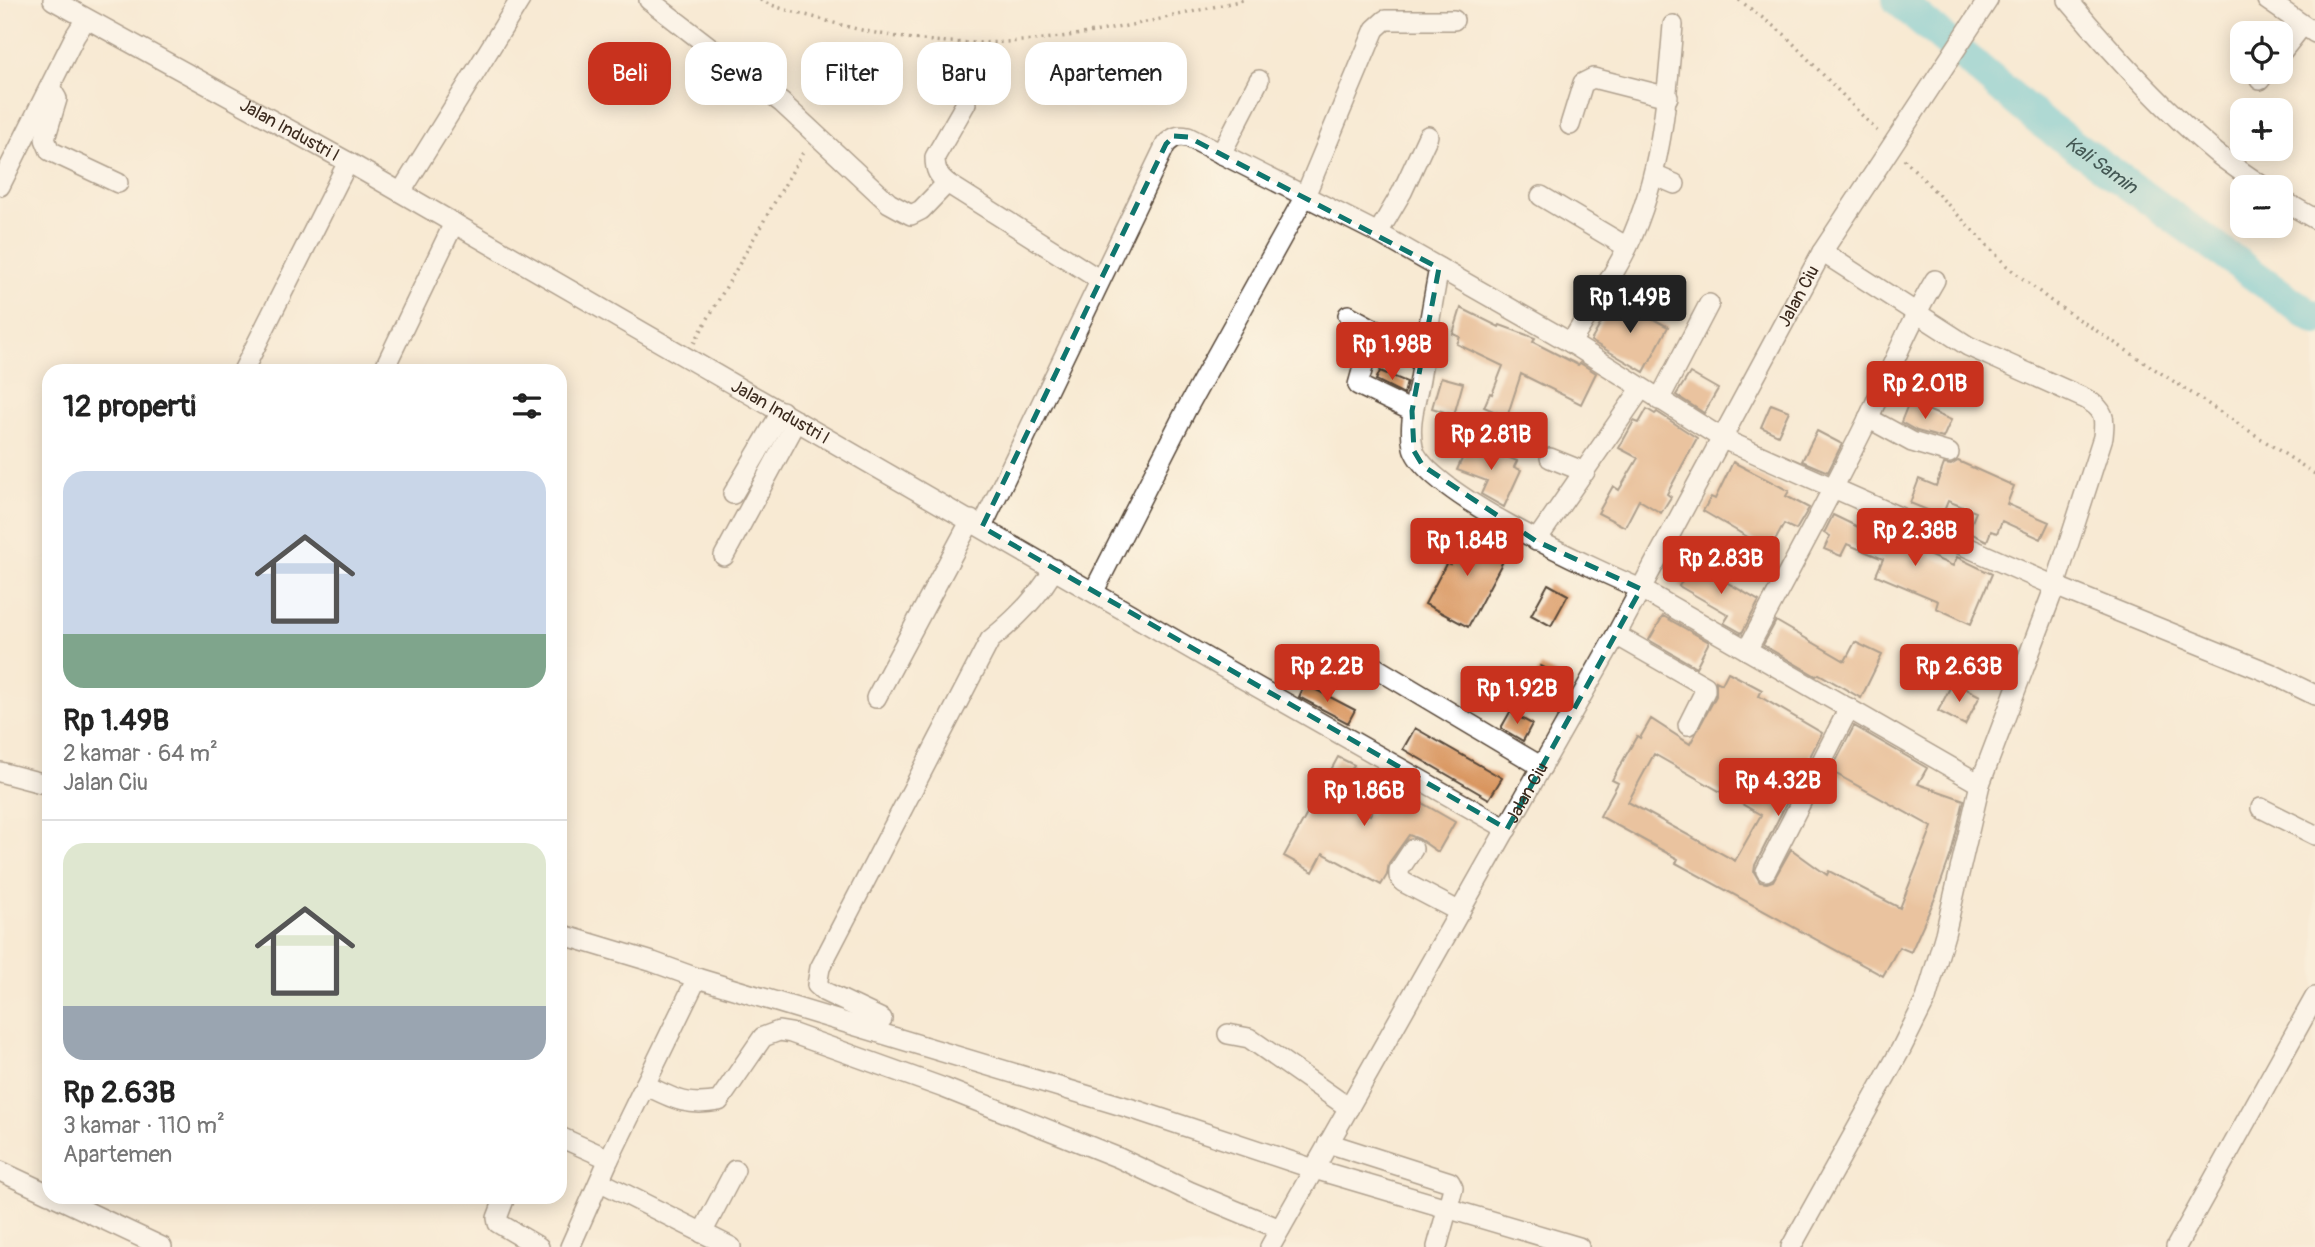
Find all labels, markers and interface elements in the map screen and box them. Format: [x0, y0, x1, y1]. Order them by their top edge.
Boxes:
map controls [2230, 21, 2293, 238]
button: locate [2230, 21, 2293, 84]
chip: Beli [588, 42, 671, 105]
chip: Sewa [685, 42, 787, 105]
chip: Filter [801, 42, 903, 105]
chip: Baru [917, 42, 1011, 105]
chip: Apartemen [1025, 42, 1187, 105]
street label: Jalan Industri I [236, 93, 344, 167]
button: + [2230, 98, 2293, 161]
water label: Kali Samin [2060, 131, 2143, 200]
button: − [2230, 175, 2293, 238]
street label: Jalan Ciu [1772, 261, 1824, 331]
pin: Rp 1.49B [1558, 276, 1702, 335]
text: Rp 1.49B [1589, 283, 1671, 312]
pin: Rp 1.98B [1320, 322, 1464, 382]
text: Rp 1.98B [1352, 330, 1432, 359]
pin: Rp 2.01B [1853, 362, 1997, 421]
text: Rp 2.01B [1883, 369, 1967, 398]
street label: Jalan Industri I [727, 374, 834, 449]
icon: filters [508, 387, 546, 425]
text: 12 properti [63, 388, 196, 425]
pin: Rp 2.81B [1419, 412, 1563, 472]
text: Rp 2.81B [1451, 420, 1531, 449]
pin: Rp 2.38B [1843, 508, 1987, 568]
icon: home [242, 516, 368, 642]
text: Rp 2.38B [1873, 516, 1957, 545]
pin: Rp 1.84B [1395, 518, 1539, 578]
text: Rp 1.84B [1426, 526, 1508, 555]
pin: Rp 2.83B [1649, 536, 1793, 596]
text: Rp 2.83B [1679, 544, 1763, 573]
pin: Rp 2.2B [1262, 644, 1392, 704]
pin: Rp 2.63B [1887, 644, 2031, 704]
text: Rp 2.2B [1291, 652, 1363, 681]
text: Rp 2.63B [1916, 652, 2002, 681]
pin: Rp 1.92B [1445, 666, 1589, 726]
text: Rp 1.92B [1477, 674, 1557, 703]
text: Rp 1.49B [63, 702, 169, 739]
text: 2 kamar · 64 m² [63, 739, 218, 768]
street label: Jalan Ciu [1500, 758, 1553, 827]
pin: Rp 4.32B [1706, 758, 1850, 818]
text: Rp 4.32B [1735, 766, 1821, 795]
text: Jalan Ciu [63, 768, 148, 797]
pin: Rp 1.86B [1292, 768, 1436, 828]
text: Rp 1.86B [1323, 776, 1405, 805]
icon: home [242, 888, 368, 1014]
text: Rp 2.63B [63, 1074, 176, 1111]
text: 3 kamar · 110 m² [63, 1111, 225, 1140]
text: Apartemen [63, 1140, 172, 1169]

